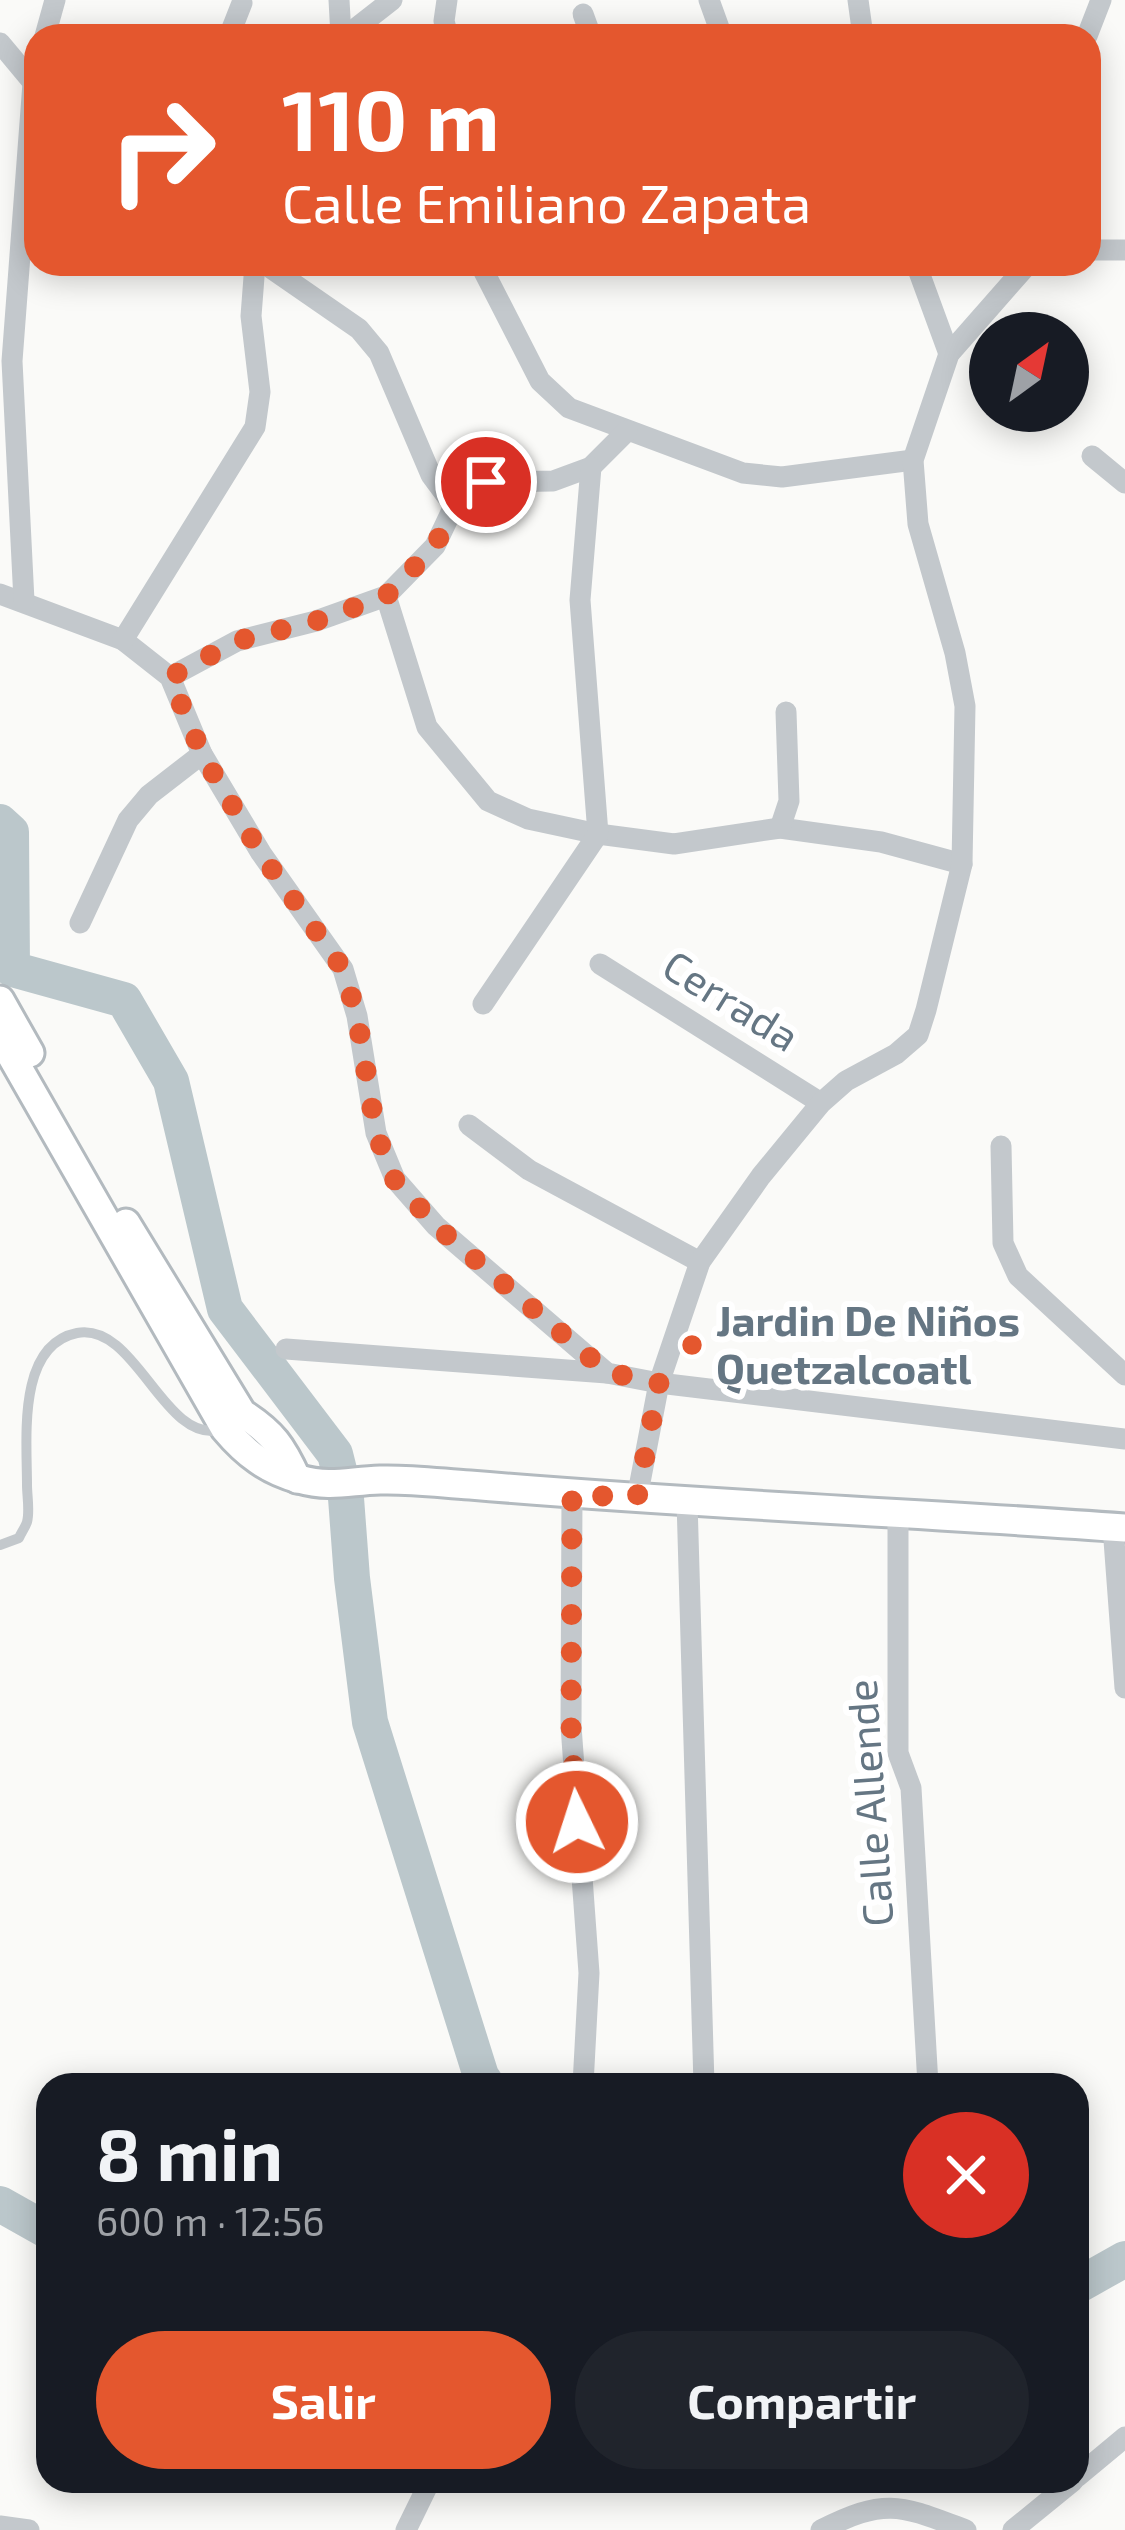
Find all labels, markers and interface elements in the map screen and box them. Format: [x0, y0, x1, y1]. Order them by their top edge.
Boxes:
text: 110 m [282, 67, 500, 168]
icon: right [84, 72, 240, 228]
text: Calle Emiliano Zapata [282, 169, 811, 234]
north arrow [969, 312, 1089, 432]
map controls [969, 312, 1089, 432]
pin [435, 431, 537, 533]
icon: arrive [453, 449, 519, 515]
street label: Cerrada [655, 938, 809, 1060]
place label: Jardin De Niños Quetzalcoatl [716, 1294, 1020, 1394]
marker: Jardin De Niños Quetzalcoatl [679, 1332, 705, 1358]
street label: Calle Allende [834, 1678, 902, 1928]
position arrow [514, 1759, 640, 1885]
text: 8 min [96, 2109, 283, 2195]
button: close [903, 2112, 1029, 2238]
text: 600 m · 12:56 [96, 2197, 325, 2244]
button: Salir [96, 2331, 551, 2469]
button: Compartir [575, 2331, 1029, 2469]

